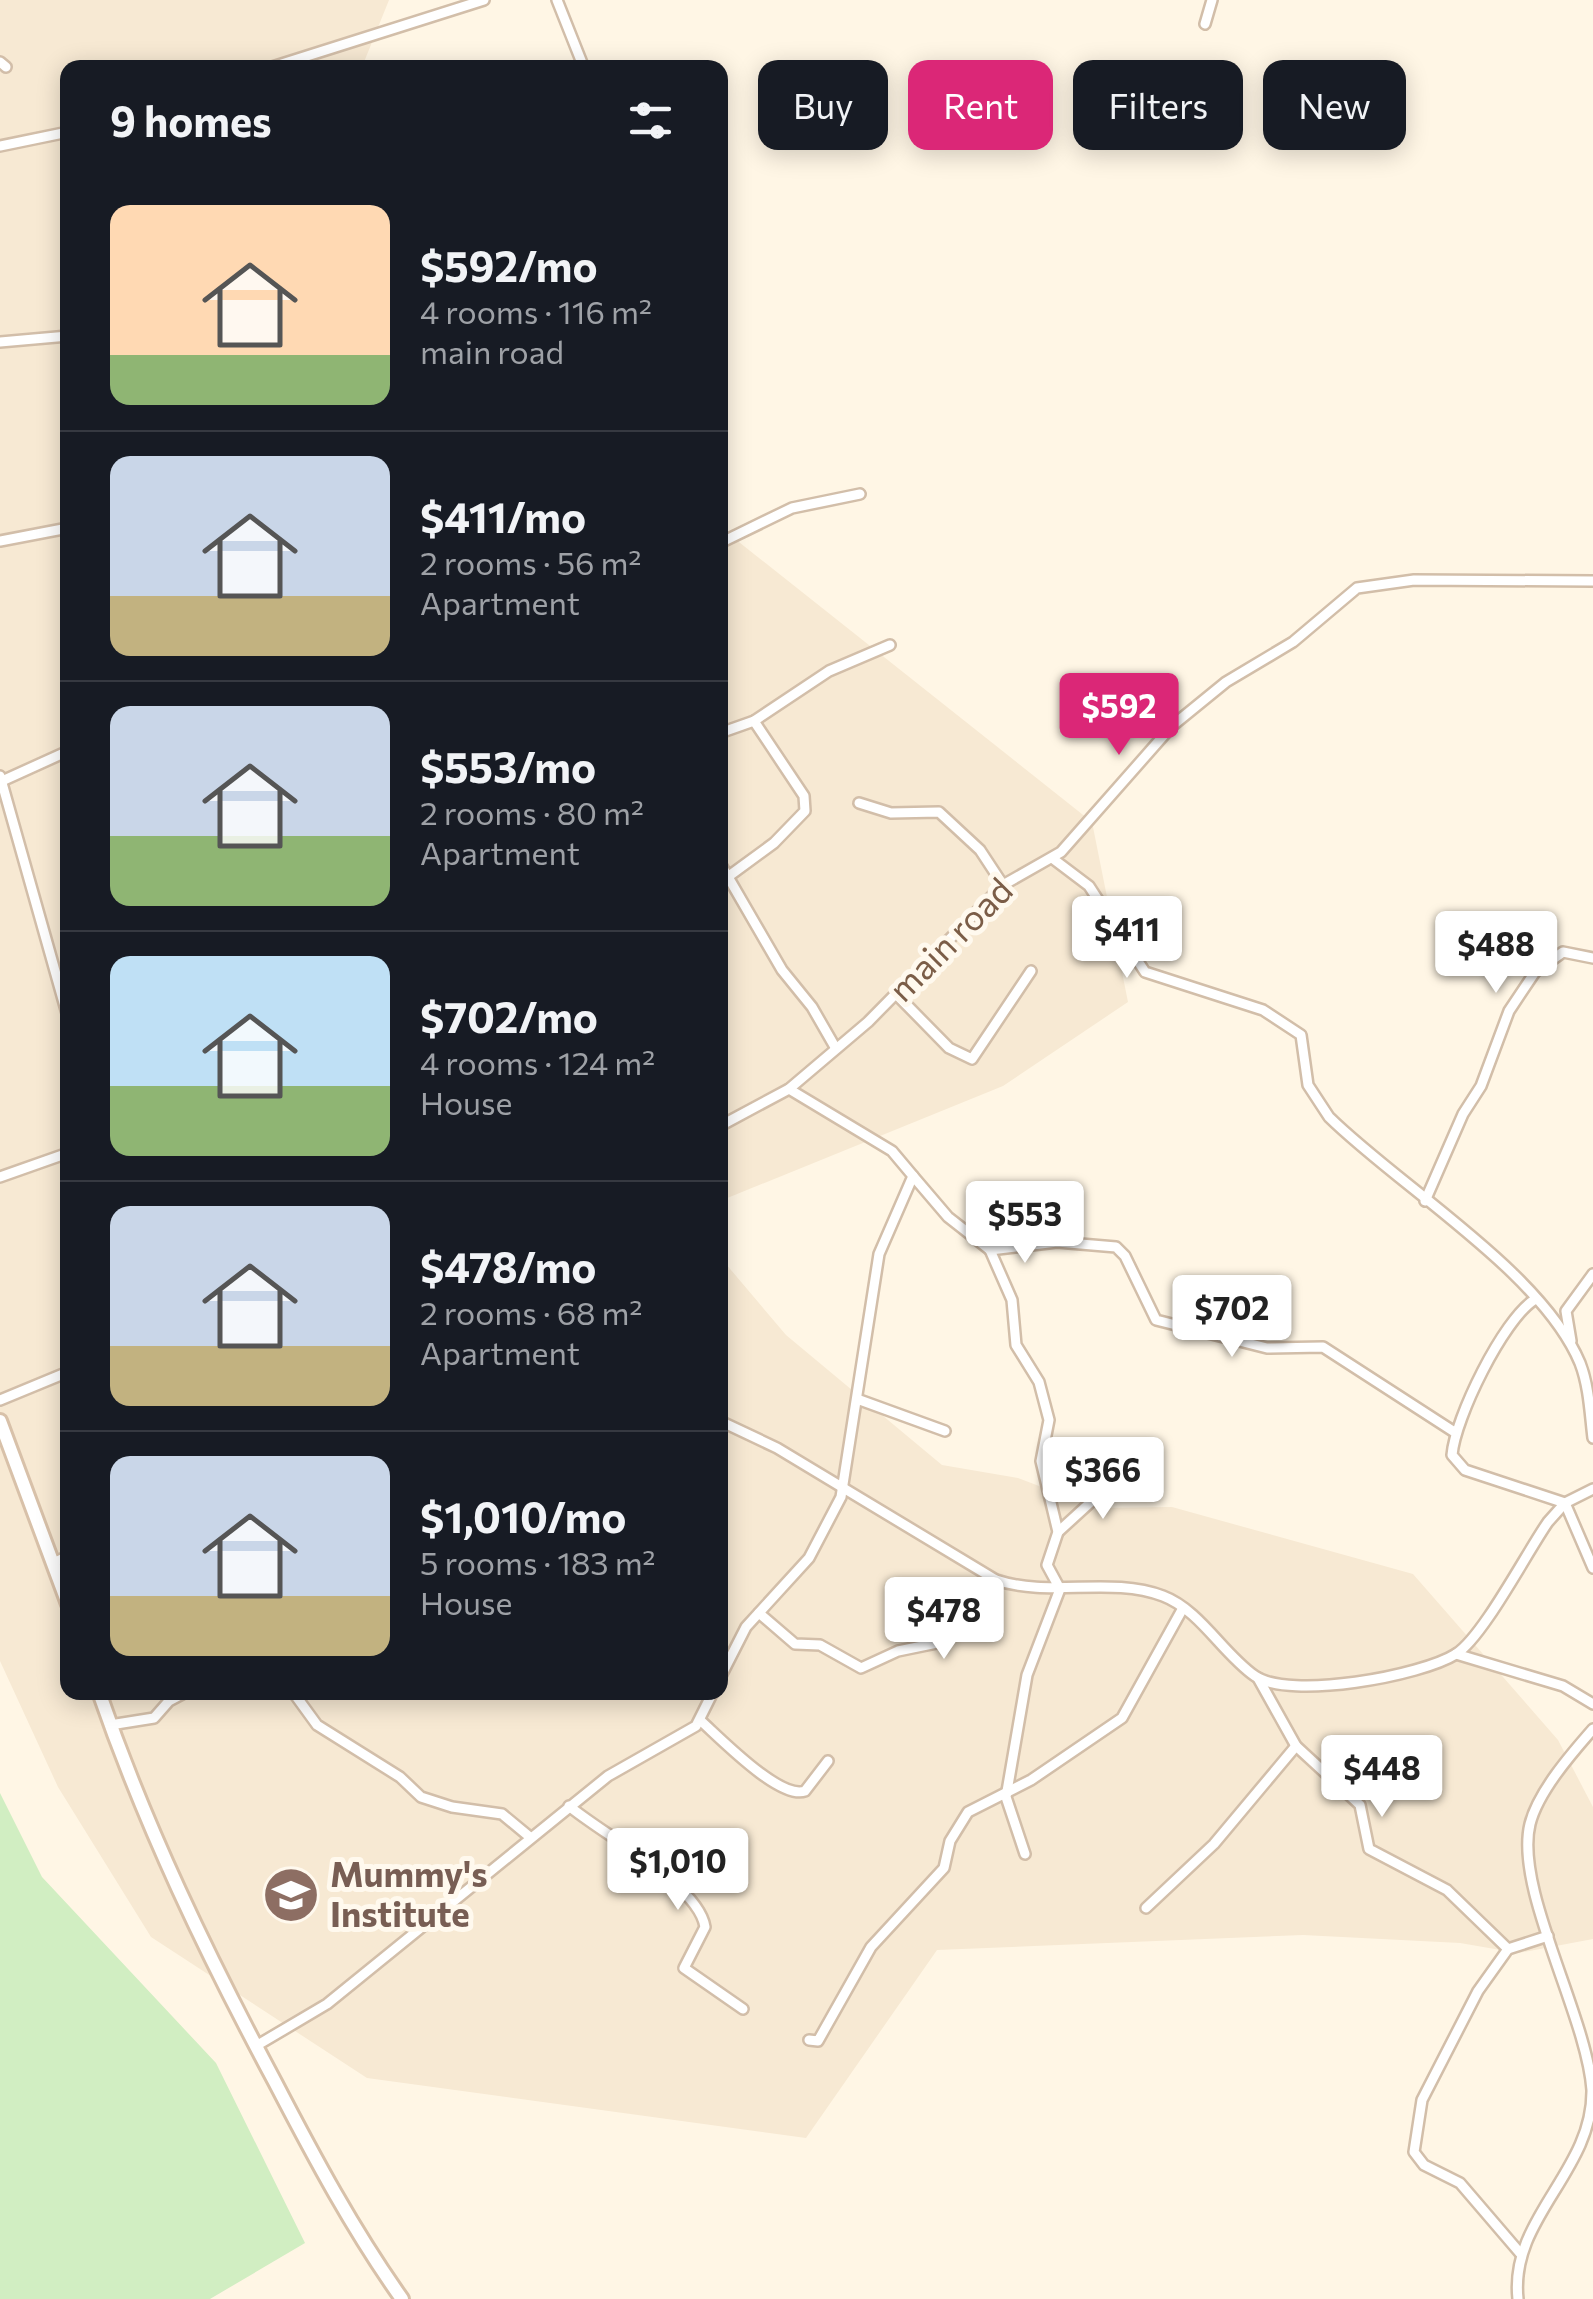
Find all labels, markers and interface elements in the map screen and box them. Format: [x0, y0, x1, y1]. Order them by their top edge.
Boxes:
chip: Buy [758, 60, 888, 150]
chip: Rent [908, 60, 1053, 150]
chip: Filters [1073, 60, 1243, 150]
chip: New [1263, 60, 1406, 150]
icon: filters [623, 93, 678, 148]
text: 9 homes [110, 94, 272, 146]
text: $592/mo [420, 239, 598, 291]
icon: home [190, 245, 310, 365]
text: 4 rooms · 116 m² [420, 291, 652, 331]
text: main road [420, 331, 564, 371]
text: $411/mo [420, 490, 586, 542]
icon: home [190, 496, 310, 616]
text: 2 rooms · 56 m² [420, 542, 641, 582]
text: Apartment [420, 582, 580, 622]
pin: $592 [1060, 673, 1178, 758]
text: $592 [1082, 685, 1156, 725]
text: $553/mo [420, 740, 596, 792]
icon: home [190, 746, 310, 866]
text: 2 rooms · 80 m² [420, 792, 644, 832]
text: Apartment [420, 832, 580, 872]
street label: main road [878, 867, 1020, 1009]
pin: $411 [1068, 896, 1186, 981]
text: $411 [1094, 908, 1160, 948]
pin: $488 [1437, 911, 1555, 996]
text: $488 [1457, 923, 1535, 963]
text: $702/mo [420, 990, 598, 1042]
icon: home [190, 996, 310, 1116]
text: 4 rooms · 124 m² [420, 1042, 655, 1082]
text: House [420, 1082, 512, 1122]
pin: $553 [966, 1181, 1084, 1266]
text: $553 [988, 1193, 1062, 1233]
text: $478/mo [420, 1240, 596, 1292]
icon: home [190, 1246, 310, 1366]
pin: $702 [1173, 1275, 1291, 1360]
text: $702 [1194, 1287, 1270, 1327]
text: 2 rooms · 68 m² [420, 1292, 642, 1332]
text: Apartment [420, 1332, 580, 1372]
pin: $366 [1044, 1437, 1162, 1522]
text: $366 [1065, 1449, 1141, 1489]
text: $1,010/mo [420, 1490, 626, 1542]
icon: home [190, 1496, 310, 1616]
text: 5 rooms · 183 m² [420, 1542, 655, 1582]
pin: $478 [885, 1577, 1003, 1662]
text: House [420, 1582, 512, 1622]
text: $478 [907, 1589, 981, 1629]
pin: $448 [1323, 1735, 1441, 1820]
text: $448 [1343, 1747, 1421, 1787]
pin: $1,010 [597, 1828, 759, 1913]
text: $1,010 [629, 1840, 727, 1880]
place label: Mummy's Institute [330, 1851, 488, 1934]
school or university icon: Mummy's Institute [261, 1865, 321, 1925]

